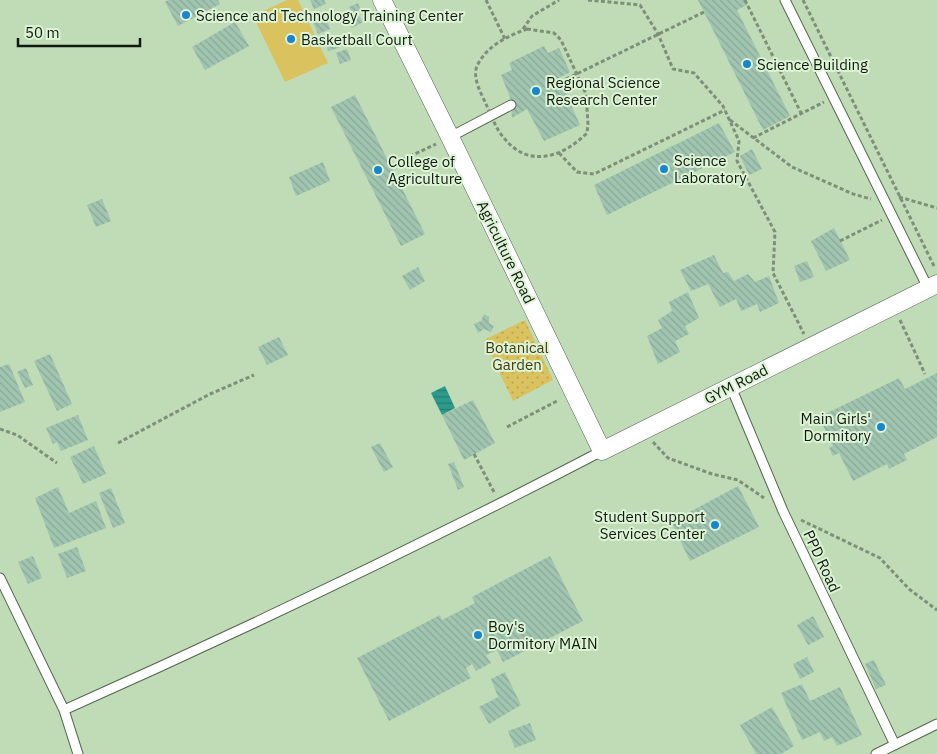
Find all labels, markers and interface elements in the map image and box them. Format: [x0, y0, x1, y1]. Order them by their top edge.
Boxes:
place label: Science and Technology Training Center [196, 6, 464, 25]
marker: Science and Technology Training Center [180, 9, 192, 21]
scale bar [18, 15, 140, 47]
text: 50 m [25, 23, 60, 42]
place label: Basketball Court [301, 30, 413, 49]
marker: Basketball Court [285, 33, 297, 45]
place label: Science Building [757, 55, 868, 74]
marker: Science Building [741, 58, 753, 70]
place label: Regional Science Research Center [546, 73, 660, 109]
marker: Regional Science Research Center [530, 85, 542, 97]
place label: Science Laboratory [674, 151, 747, 187]
place label: College of Agriculture [388, 152, 462, 188]
marker: Science Laboratory [658, 163, 670, 175]
marker: College of Agriculture [372, 164, 384, 176]
street label: Agriculture Road [473, 197, 539, 307]
park label: Botanical Garden [485, 338, 549, 374]
street label: GYM Road [701, 360, 771, 408]
place label: Main Girls' Dormitory [800, 409, 872, 445]
marker: Main Girls' Dormitory [875, 421, 887, 433]
place label: Student Support Services Center [594, 507, 705, 543]
marker: Student Support Services Center [709, 519, 721, 531]
street label: PPD Road [799, 527, 845, 595]
place label: Boy's Dormitory MAIN [488, 617, 598, 653]
marker: Boy's Dormitory MAIN [472, 629, 484, 641]

